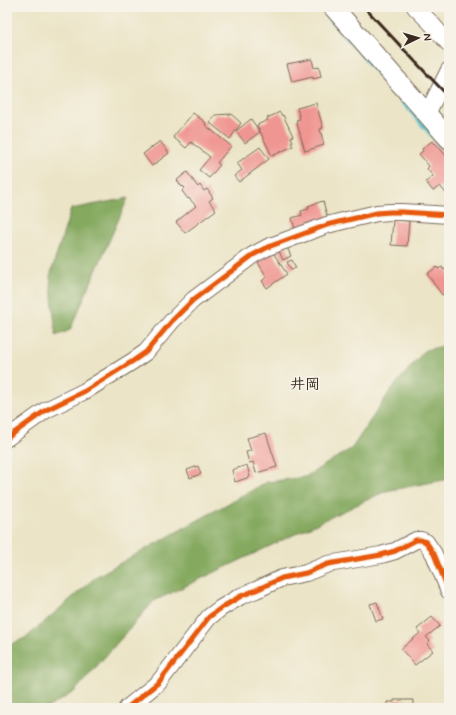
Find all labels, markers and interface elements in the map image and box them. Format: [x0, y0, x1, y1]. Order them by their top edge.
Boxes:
north arrow [398, 18, 438, 58]
text: N [420, 33, 434, 41]
district label: 井岡 [290, 375, 320, 395]

